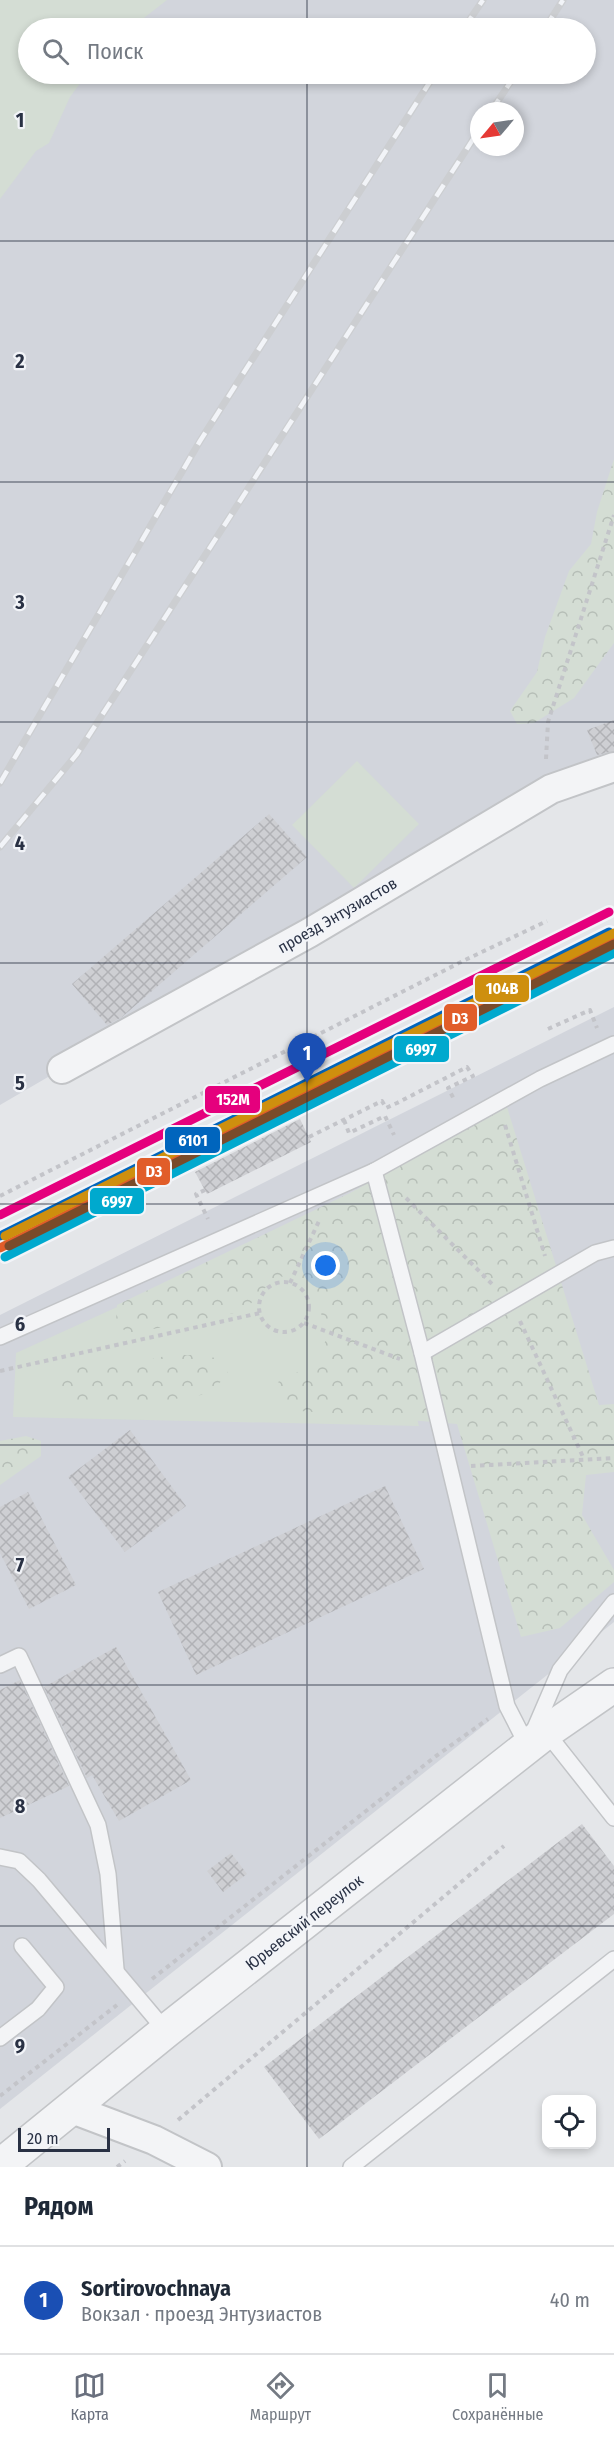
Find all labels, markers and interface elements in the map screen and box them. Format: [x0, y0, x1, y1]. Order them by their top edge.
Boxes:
search box [18, 18, 596, 84]
icon: search [39, 35, 72, 68]
text: Поиск [87, 38, 143, 65]
north arrow [470, 102, 524, 156]
text: 1 [16, 108, 24, 132]
text: 2 [14, 349, 25, 373]
text: 3 [14, 590, 25, 614]
text: 4 [15, 831, 25, 855]
street label: проезд Энтузиастов [274, 874, 400, 957]
line badge: 104В [474, 974, 530, 1003]
text: 104В [486, 979, 518, 998]
line badge: D3 [443, 1003, 478, 1032]
text: D3 [452, 1009, 469, 1028]
pin: 1 [288, 1034, 326, 1083]
line badge: 6997 [393, 1035, 450, 1063]
text: 6997 [405, 1040, 437, 1059]
text: 5 [15, 1071, 25, 1095]
line badge: 152М [204, 1085, 261, 1114]
text: 152М [216, 1090, 250, 1109]
line badge: 6101 [164, 1126, 221, 1154]
text: 6101 [178, 1131, 208, 1150]
line badge: D3 [136, 1157, 171, 1186]
text: D3 [146, 1162, 163, 1181]
line badge: 6997 [89, 1187, 145, 1215]
text: 6997 [101, 1192, 133, 1211]
your location [311, 1251, 340, 1280]
text: 6 [15, 1312, 25, 1336]
text: 7 [16, 1553, 25, 1577]
text: 8 [15, 1794, 26, 1818]
street label: Юрьевский переулок [242, 1870, 367, 1974]
text: 9 [15, 2034, 25, 2058]
map controls [542, 2095, 596, 2149]
button: locate [542, 2095, 596, 2149]
scale bar [18, 2125, 110, 2152]
text: 20 m [27, 2129, 58, 2148]
text: Рядом [24, 2191, 93, 2222]
text: Sortirovochnaya [81, 2275, 231, 2302]
text: 1 [39, 2288, 48, 2312]
text: 40 m [550, 2288, 590, 2312]
text: Вокзал · проезд Энтузиастов [81, 2302, 322, 2326]
tab: Карта [71, 2369, 109, 2424]
tab: Маршрут [250, 2369, 311, 2424]
tab: Сохранённые [452, 2369, 543, 2424]

